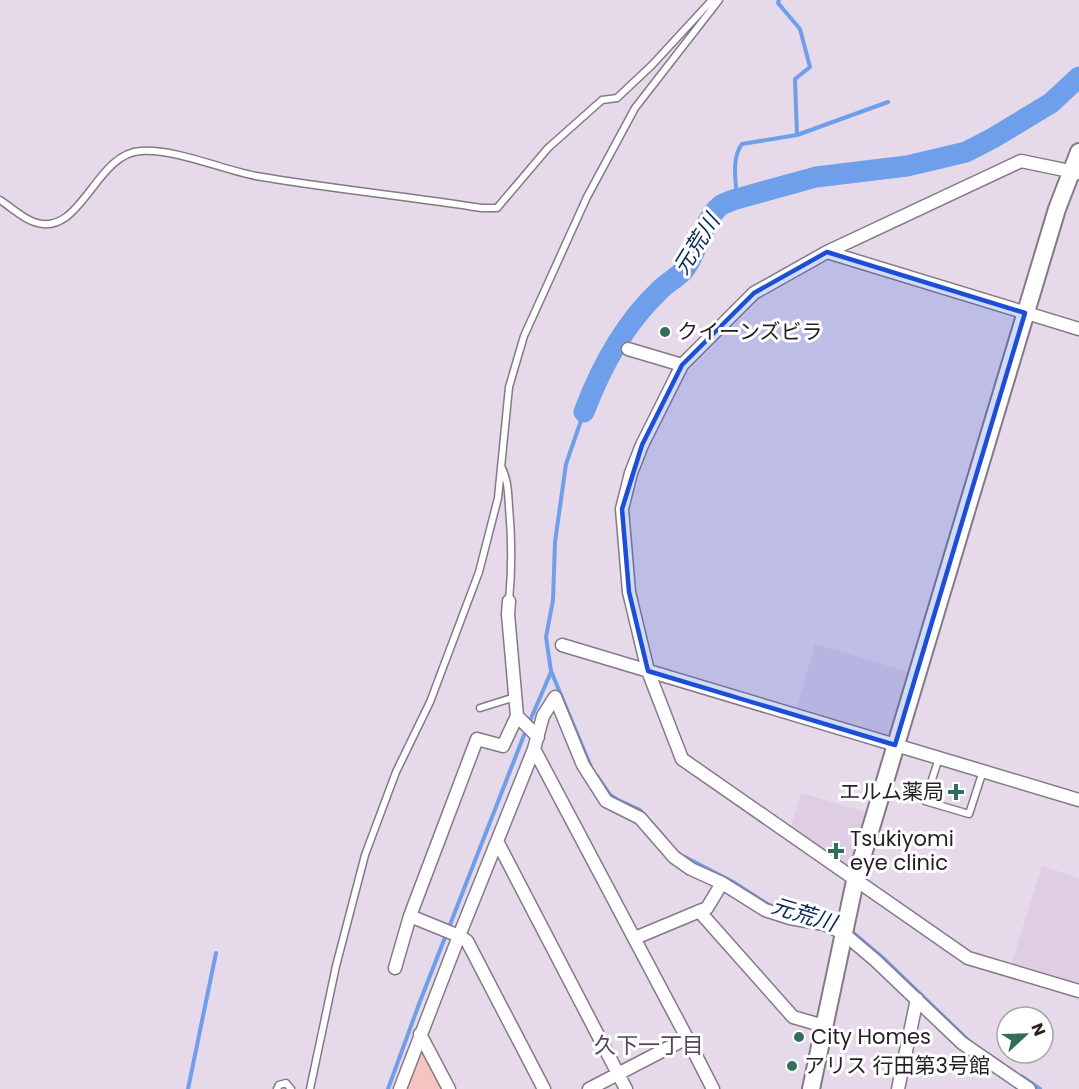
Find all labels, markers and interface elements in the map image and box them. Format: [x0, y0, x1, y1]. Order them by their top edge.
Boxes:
water label: 元荒川 [666, 206, 728, 280]
place label: クイーンズビラ [677, 317, 823, 346]
marker: クイーンズビラ [658, 325, 672, 339]
place label: エルム薬局 [839, 777, 944, 806]
marker: エルム薬局 [949, 785, 963, 799]
place label: Tsukiyomi eye clinic [850, 824, 954, 877]
marker: Tsukiyomi eye clinic [827, 842, 845, 860]
water label: 元荒川 [768, 890, 842, 940]
north arrow [995, 1005, 1055, 1065]
text: N [1026, 1020, 1051, 1039]
place label: City Homes [811, 1022, 931, 1051]
district label: 久下一丁目 [594, 1030, 704, 1061]
marker: City Homes [792, 1030, 806, 1044]
place label: アリス 行田第3号館 [804, 1051, 990, 1080]
marker: アリス 行田第3号館 [785, 1059, 799, 1073]

